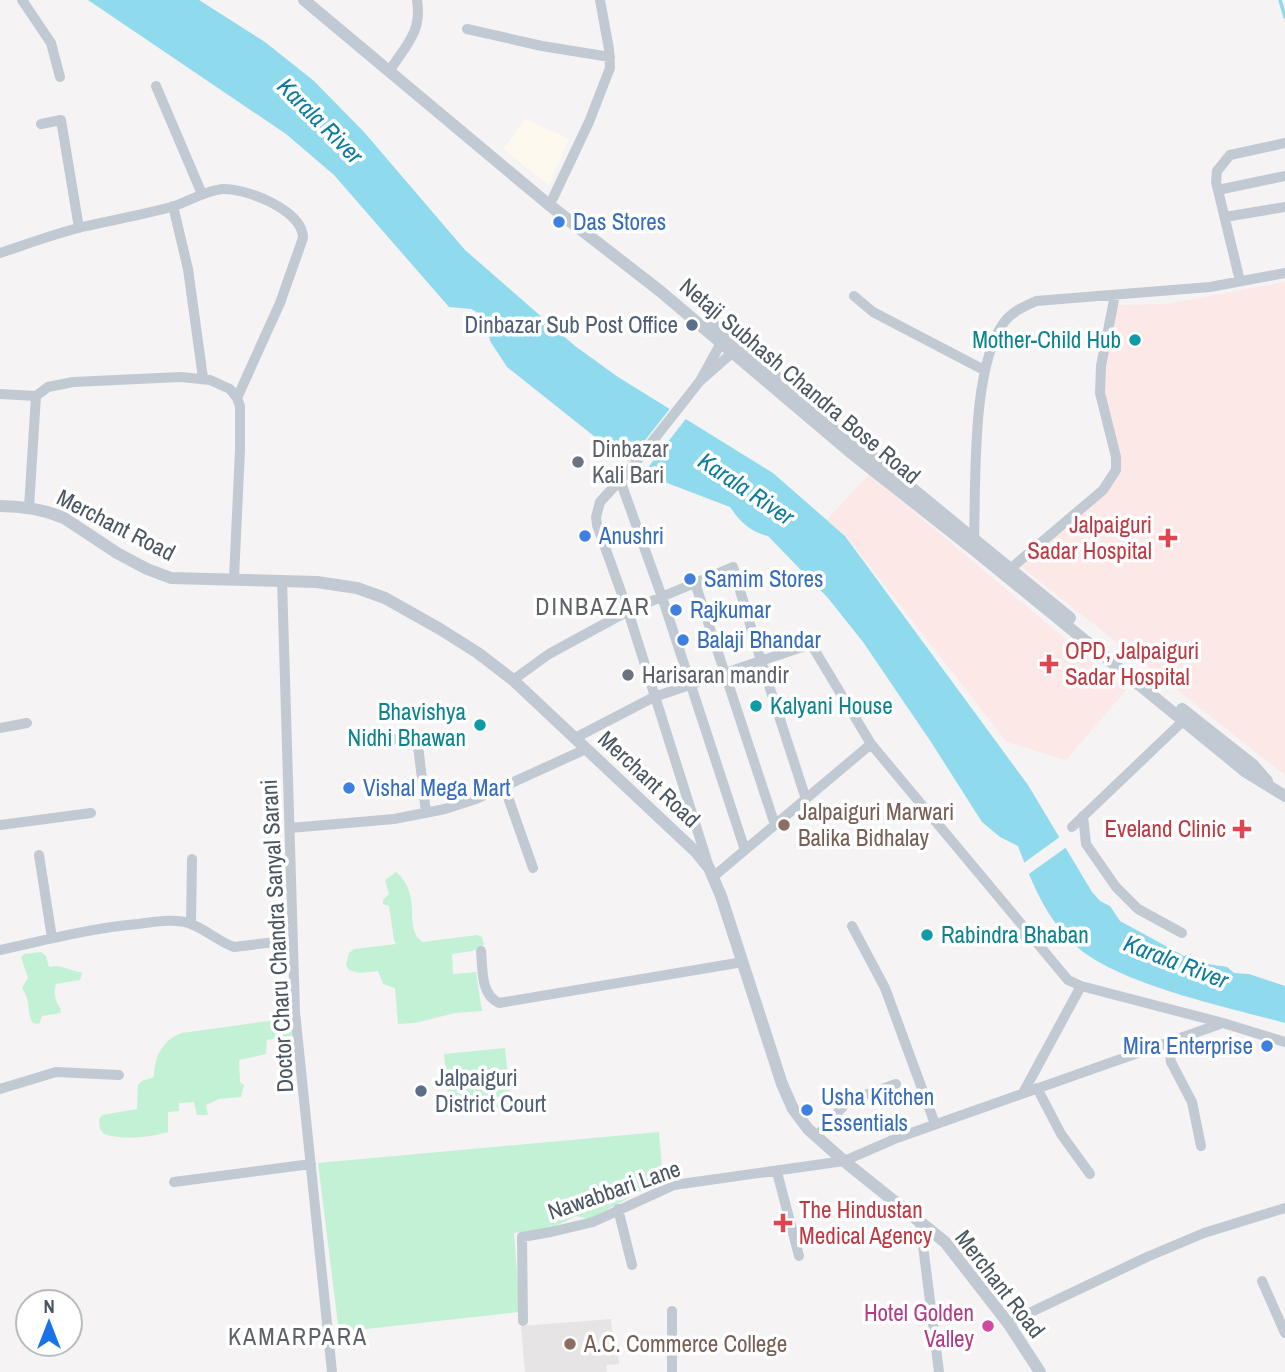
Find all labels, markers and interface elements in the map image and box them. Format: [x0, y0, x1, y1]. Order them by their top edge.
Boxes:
water label: Karala River [271, 70, 372, 171]
place label: Das Stores [573, 206, 666, 237]
marker: Das Stores [551, 214, 567, 230]
street label: Netaji Subhash Chandra Bose Road [673, 271, 927, 491]
place label: Dinbazar Sub Post Office [464, 309, 678, 340]
marker: Dinbazar Sub Post Office [684, 317, 700, 333]
place label: Mother-Child Hub [972, 324, 1121, 355]
marker: Mother-Child Hub [1127, 332, 1143, 348]
place label: Dinbazar Kali Bari [592, 433, 669, 490]
water label: Karala River [692, 444, 802, 533]
marker: Dinbazar Kali Bari [570, 454, 586, 470]
street label: Merchant Road [52, 481, 181, 568]
place label: Jalpaiguri Sadar Hospital [1027, 509, 1152, 566]
place label: Anushri [598, 520, 664, 551]
marker: Anushri [577, 528, 593, 544]
marker: Jalpaiguri Sadar Hospital [1158, 528, 1178, 548]
place label: Samim Stores [704, 563, 824, 594]
marker: Samim Stores [682, 571, 698, 587]
district label: DINBAZAR [535, 590, 651, 622]
place label: Rajkumar [690, 594, 771, 625]
marker: Rajkumar [668, 602, 684, 618]
place label: Balaji Bhandar [697, 624, 821, 655]
marker: Balaji Bhandar [675, 632, 691, 648]
place label: OPD, Jalpaiguri Sadar Hospital [1065, 635, 1199, 692]
marker: OPD, Jalpaiguri Sadar Hospital [1039, 654, 1059, 674]
place label: Harisaran mandir [642, 659, 789, 690]
marker: Harisaran mandir [620, 667, 636, 683]
place label: Kalyani House [770, 690, 893, 721]
place label: Bhavishya Nidhi Bhawan [348, 696, 467, 753]
marker: Kalyani House [748, 698, 764, 714]
marker: Bhavishya Nidhi Bhawan [472, 717, 488, 733]
street label: Merchant Road [592, 723, 707, 834]
place label: Vishal Mega Mart [363, 772, 510, 803]
street label: Doctor Charu Chandra Sanyal Sarani [253, 779, 300, 1093]
marker: Vishal Mega Mart [341, 780, 357, 796]
place label: Jalpaiguri Marwari Balika Bidhalay [798, 796, 954, 853]
place label: Eveland Clinic [1104, 813, 1226, 844]
marker: Jalpaiguri Marwari Balika Bidhalay [776, 817, 792, 833]
marker: Eveland Clinic [1232, 819, 1252, 839]
place label: Rabindra Bhaban [941, 919, 1089, 950]
marker: Rabindra Bhaban [919, 927, 935, 943]
water label: Karala River [1120, 927, 1234, 996]
place label: Mira Enterprise [1123, 1030, 1253, 1061]
marker: Mira Enterprise [1259, 1038, 1275, 1054]
place label: Jalpaiguri District Court [435, 1062, 546, 1119]
place label: Usha Kitchen Essentials [821, 1081, 934, 1138]
marker: Jalpaiguri District Court [413, 1083, 429, 1099]
marker: Usha Kitchen Essentials [799, 1102, 815, 1118]
street label: Nawabbari Lane [543, 1152, 684, 1227]
place label: The Hindustan Medical Agency [799, 1194, 933, 1251]
marker: The Hindustan Medical Agency [773, 1213, 793, 1233]
street label: Merchant Road [948, 1223, 1052, 1344]
north arrow [14, 1288, 84, 1358]
text: N [43, 1293, 55, 1319]
place label: Hotel Golden Valley [864, 1297, 975, 1354]
marker: Hotel Golden Valley [980, 1318, 996, 1334]
district label: KAMARPARA [228, 1320, 368, 1352]
place label: A.C. Commerce College [583, 1328, 787, 1359]
marker: A.C. Commerce College [562, 1336, 578, 1352]

